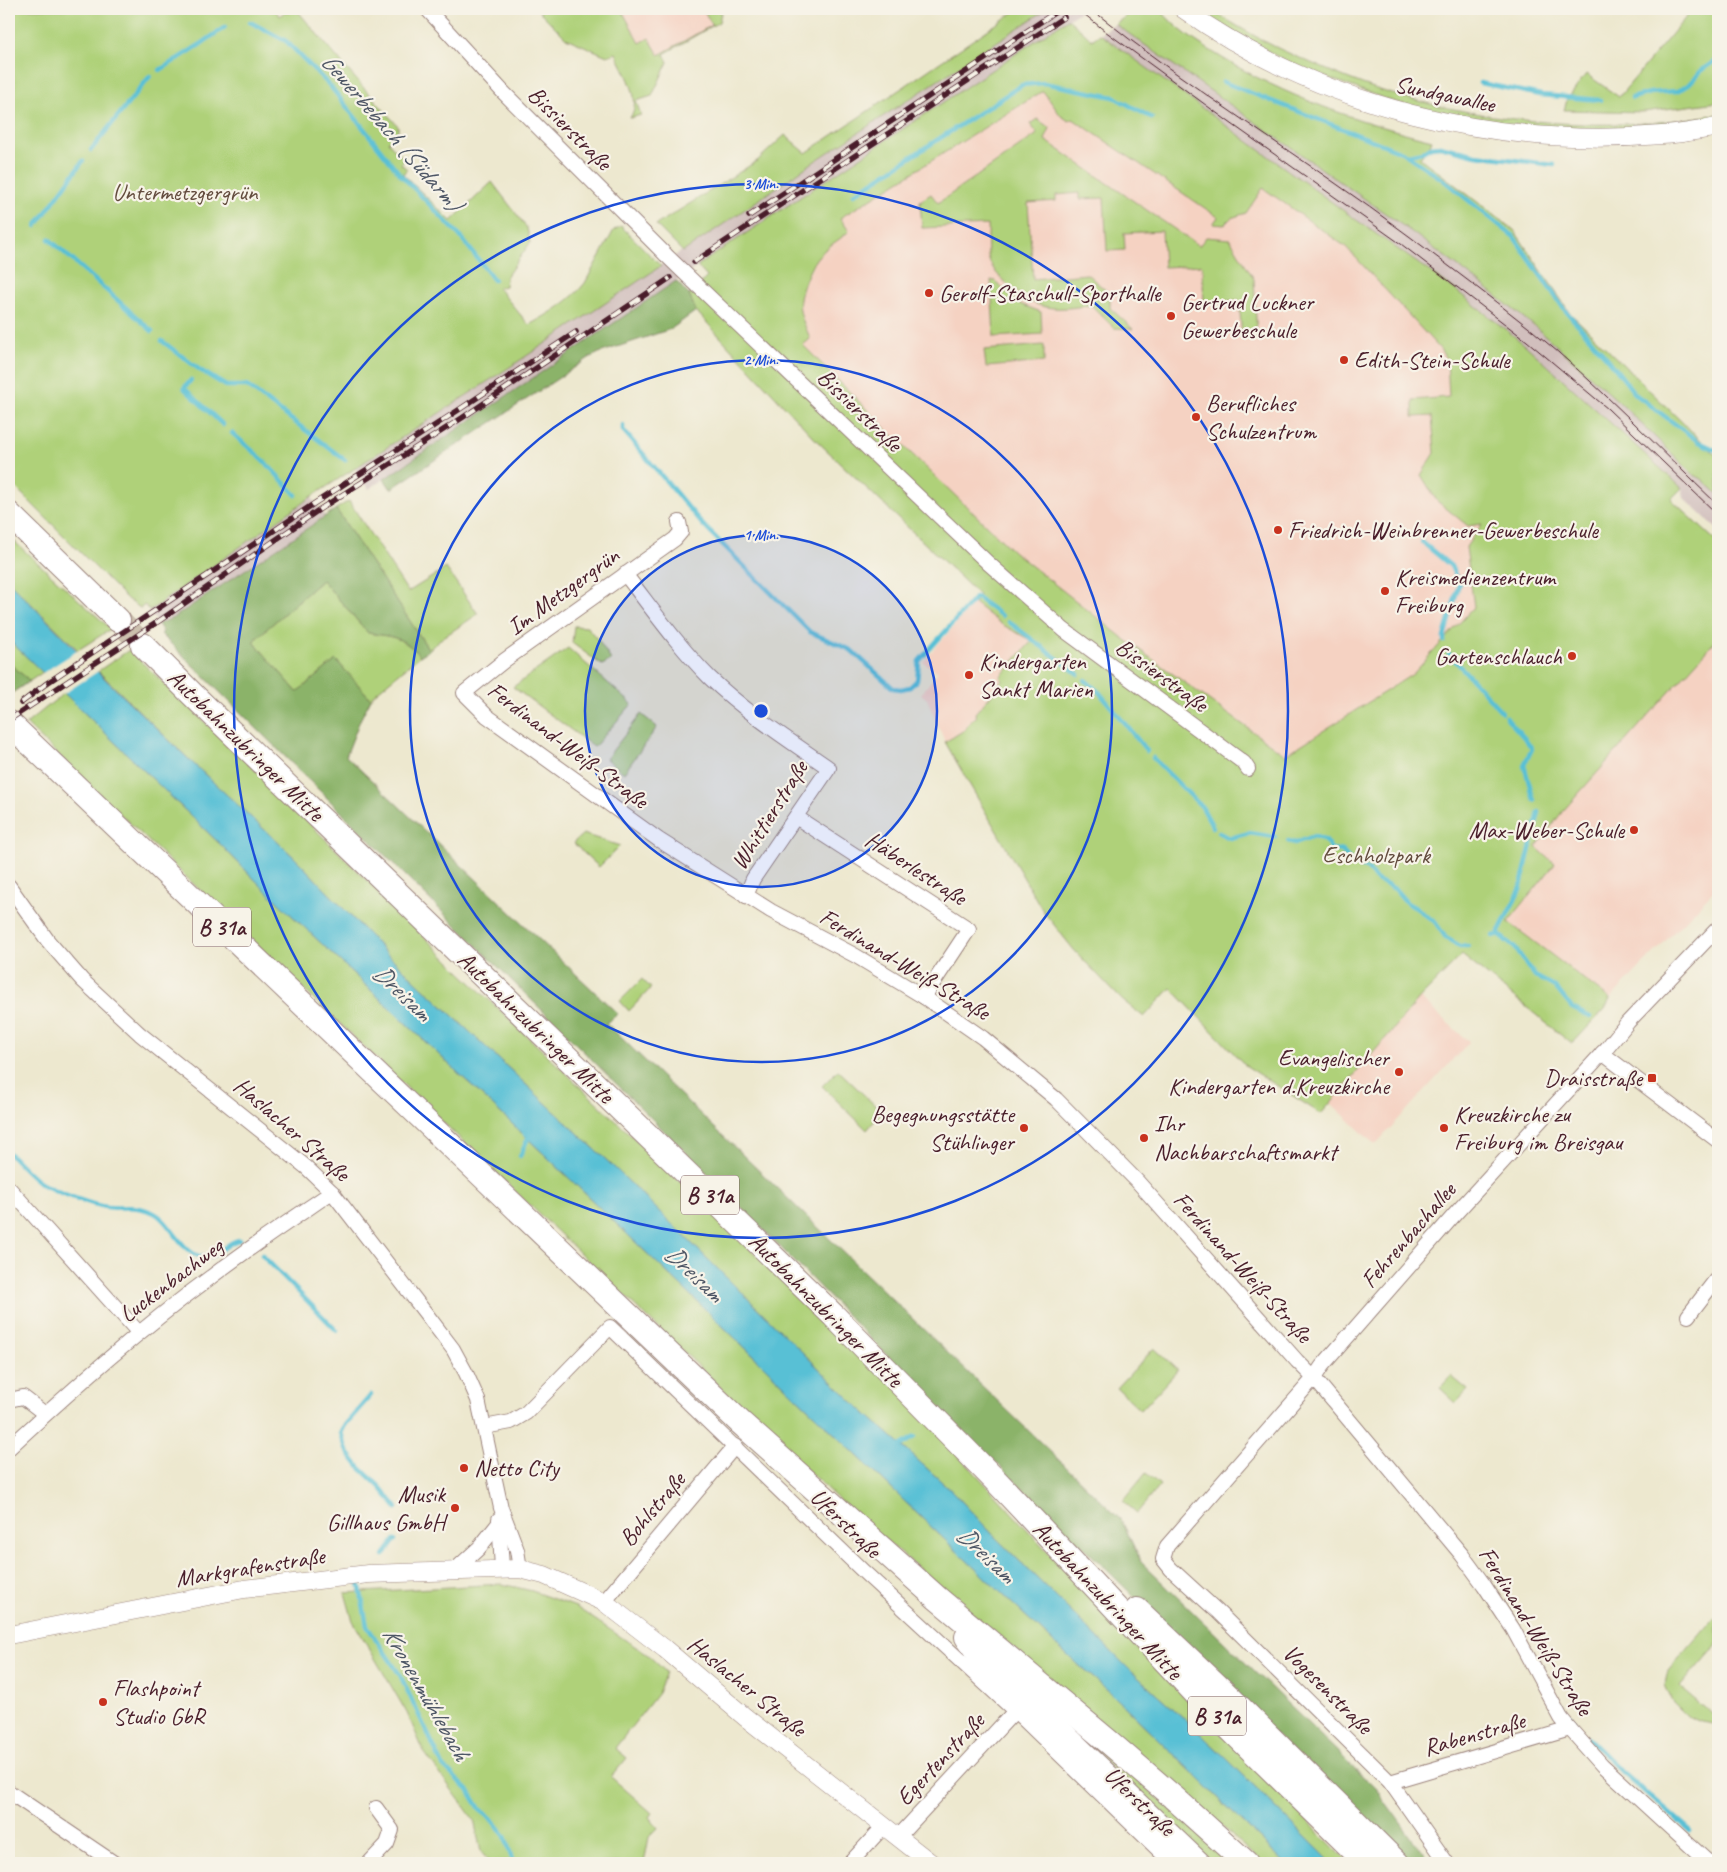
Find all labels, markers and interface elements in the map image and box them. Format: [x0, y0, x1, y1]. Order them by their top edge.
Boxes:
water label: Gewerbebach (Südarm) [314, 46, 472, 221]
street label: Sundgauallee [1392, 69, 1500, 120]
street label: Bissierstraße [522, 80, 620, 178]
text: 3 Min. [744, 175, 779, 194]
park label: Untermetzgergrün [112, 177, 259, 207]
place label: Gerolf-Staschull-Sporthalle [939, 278, 1163, 308]
marker: Gerolf-Staschull-Sporthalle [923, 287, 935, 299]
place label: Gertrud Luckner Gewerbeschule [1181, 287, 1316, 345]
marker: Gertrud Luckner Gewerbeschule [1165, 310, 1177, 322]
place label: Edith-Stein-Schule [1354, 345, 1512, 375]
text: 2 Min. [744, 351, 779, 370]
marker: Edith-Stein-Schule [1338, 354, 1350, 366]
street label: Bissierstraße [811, 362, 911, 460]
place label: Berufliches Schulzentrum [1206, 388, 1317, 446]
marker: Berufliches Schulzentrum [1190, 411, 1202, 423]
place label: Friedrich-Weinbrenner-Gewerbeschule [1288, 515, 1600, 545]
marker: Friedrich-Weinbrenner-Gewerbeschule [1272, 524, 1284, 536]
text: 1 Min. [744, 526, 779, 545]
street label: Im Metzgergrün [501, 540, 626, 642]
place label: Kreismedienzentrum Freiburg [1395, 562, 1557, 620]
marker: Kreismedienzentrum Freiburg [1379, 585, 1391, 597]
street label: Bissierstraße [1110, 631, 1216, 720]
place label: Gartenschlauch [1435, 641, 1563, 671]
place label: Kindergarten Sankt Marien [979, 646, 1093, 704]
marker: Gartenschlauch [1566, 650, 1578, 662]
street label: Autobahnzubringer Mitte [161, 663, 332, 829]
marker: Kindergarten Sankt Marien [963, 669, 975, 681]
street label: Ferdinand-Weiß-Straße [482, 675, 656, 816]
centre of rings [752, 702, 770, 720]
street label: Whittierstraße [724, 753, 815, 875]
place label: Max-Weber-Schule [1469, 815, 1626, 845]
street label: Häberlestraße [860, 824, 974, 913]
marker: Max-Weber-Schule [1628, 824, 1640, 836]
park label: Eschholzpark [1322, 840, 1432, 870]
street label: Ferdinand-Weiß-Straße [814, 901, 997, 1028]
road number: B 31a [193, 908, 251, 946]
street label: Autobahnzubringer Mitte [451, 945, 622, 1111]
water label: Dreisam [366, 957, 440, 1030]
place label: Evangelischer Kindergarten d.Kreuzkirche [1168, 1043, 1391, 1101]
place label: Draisstraße [1544, 1063, 1644, 1093]
marker: Evangelischer Kindergarten d.Kreuzkirche [1393, 1066, 1405, 1078]
street label: Haslacher Straße [228, 1070, 358, 1189]
marker: Draisstraße [1646, 1072, 1658, 1084]
place label: Begegnungsstätte Stühlinger [871, 1099, 1016, 1157]
place label: Kreuzkirche zu Freiburg im Breisgau [1454, 1099, 1624, 1157]
place label: Ihr Nachbarschaftsmarkt [1154, 1109, 1340, 1167]
marker: Begegnungsstätte Stühlinger [1018, 1122, 1030, 1134]
marker: Kreuzkirche zu Freiburg im Breisgau [1438, 1122, 1450, 1134]
marker: Ihr Nachbarschaftsmarkt [1138, 1132, 1150, 1144]
street label: Fehrenbachallee [1354, 1174, 1464, 1294]
road number: B 31a [681, 1176, 739, 1214]
street label: Ferdinand-Weiß-Straße [1167, 1185, 1320, 1351]
street label: Autobahnzubringer Mitte [742, 1226, 911, 1395]
street label: Luckenbachweg [113, 1230, 231, 1329]
water label: Dreisam [658, 1238, 732, 1311]
place label: Netto City [474, 1453, 561, 1483]
marker: Netto City [458, 1462, 470, 1474]
street label: Bohlstraße [612, 1464, 693, 1552]
place label: Musik Gillhaus GmbH [327, 1479, 448, 1537]
street label: Uferstraße [804, 1482, 889, 1566]
marker: Musik Gillhaus GmbH [449, 1502, 461, 1514]
street label: Autobahnzubringer Mitte [1027, 1514, 1191, 1687]
water label: Dreisam [950, 1519, 1024, 1592]
street label: Markgrafenstraße [173, 1540, 329, 1594]
street label: Ferdinand-Weiß-Straße [1472, 1541, 1601, 1723]
water label: Kronenmühlebach [375, 1621, 478, 1768]
street label: Haslacher Straße [682, 1629, 814, 1744]
street label: Vogesenstraße [1277, 1638, 1381, 1742]
place label: Flashpoint Studio GbR [113, 1673, 206, 1731]
marker: Flashpoint Studio GbR [97, 1696, 109, 1708]
road number: B 31a [1188, 1696, 1246, 1735]
street label: Egertenstraße [889, 1705, 992, 1812]
street label: Rabenstraße [1420, 1705, 1530, 1763]
street label: Uferstraße [1098, 1760, 1183, 1844]

